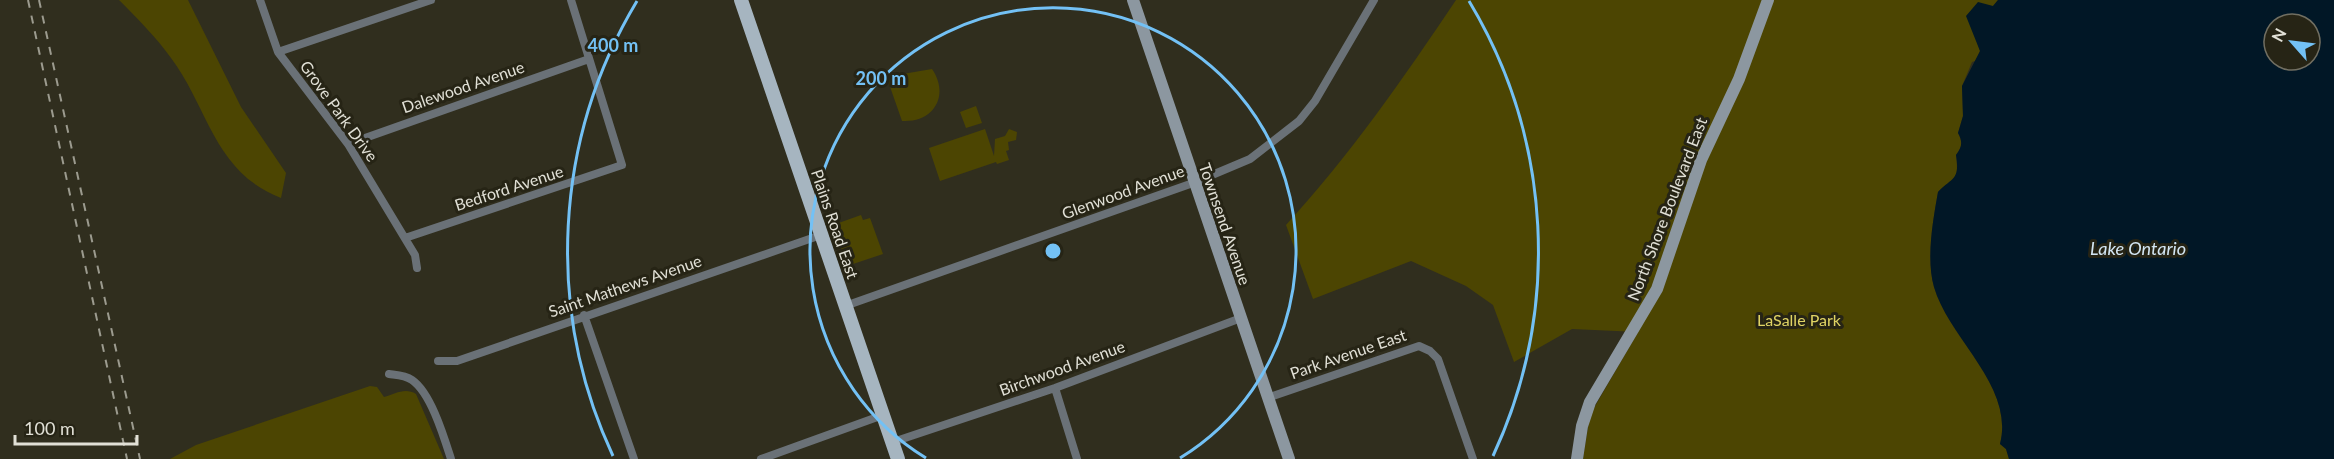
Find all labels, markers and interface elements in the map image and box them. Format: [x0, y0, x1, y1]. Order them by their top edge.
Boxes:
north arrow [2262, 12, 2322, 72]
text: N [2267, 25, 2290, 45]
text: 400 m [588, 34, 638, 56]
street label: Grove Park Drive [296, 57, 382, 165]
street label: Dalewood Avenue [399, 57, 527, 116]
text: 200 m [856, 67, 906, 89]
street label: North Shore Boulevard East [1623, 114, 1710, 303]
street label: Townsend Avenue [1196, 160, 1255, 287]
street label: Bedford Avenue [452, 161, 566, 214]
street label: Glenwood Avenue [1059, 161, 1187, 222]
street label: Plains Road East [808, 167, 863, 281]
water label: Lake Ontario [2090, 237, 2186, 259]
centre of rings [1043, 241, 1063, 261]
street label: Saint Mathews Avenue [546, 250, 704, 321]
park label: LaSalle Park [1757, 310, 1842, 329]
street label: Park Avenue East [1287, 325, 1409, 382]
street label: Birchwood Avenue [996, 336, 1127, 399]
scale bar [15, 408, 136, 446]
text: 100 m [24, 417, 75, 439]

